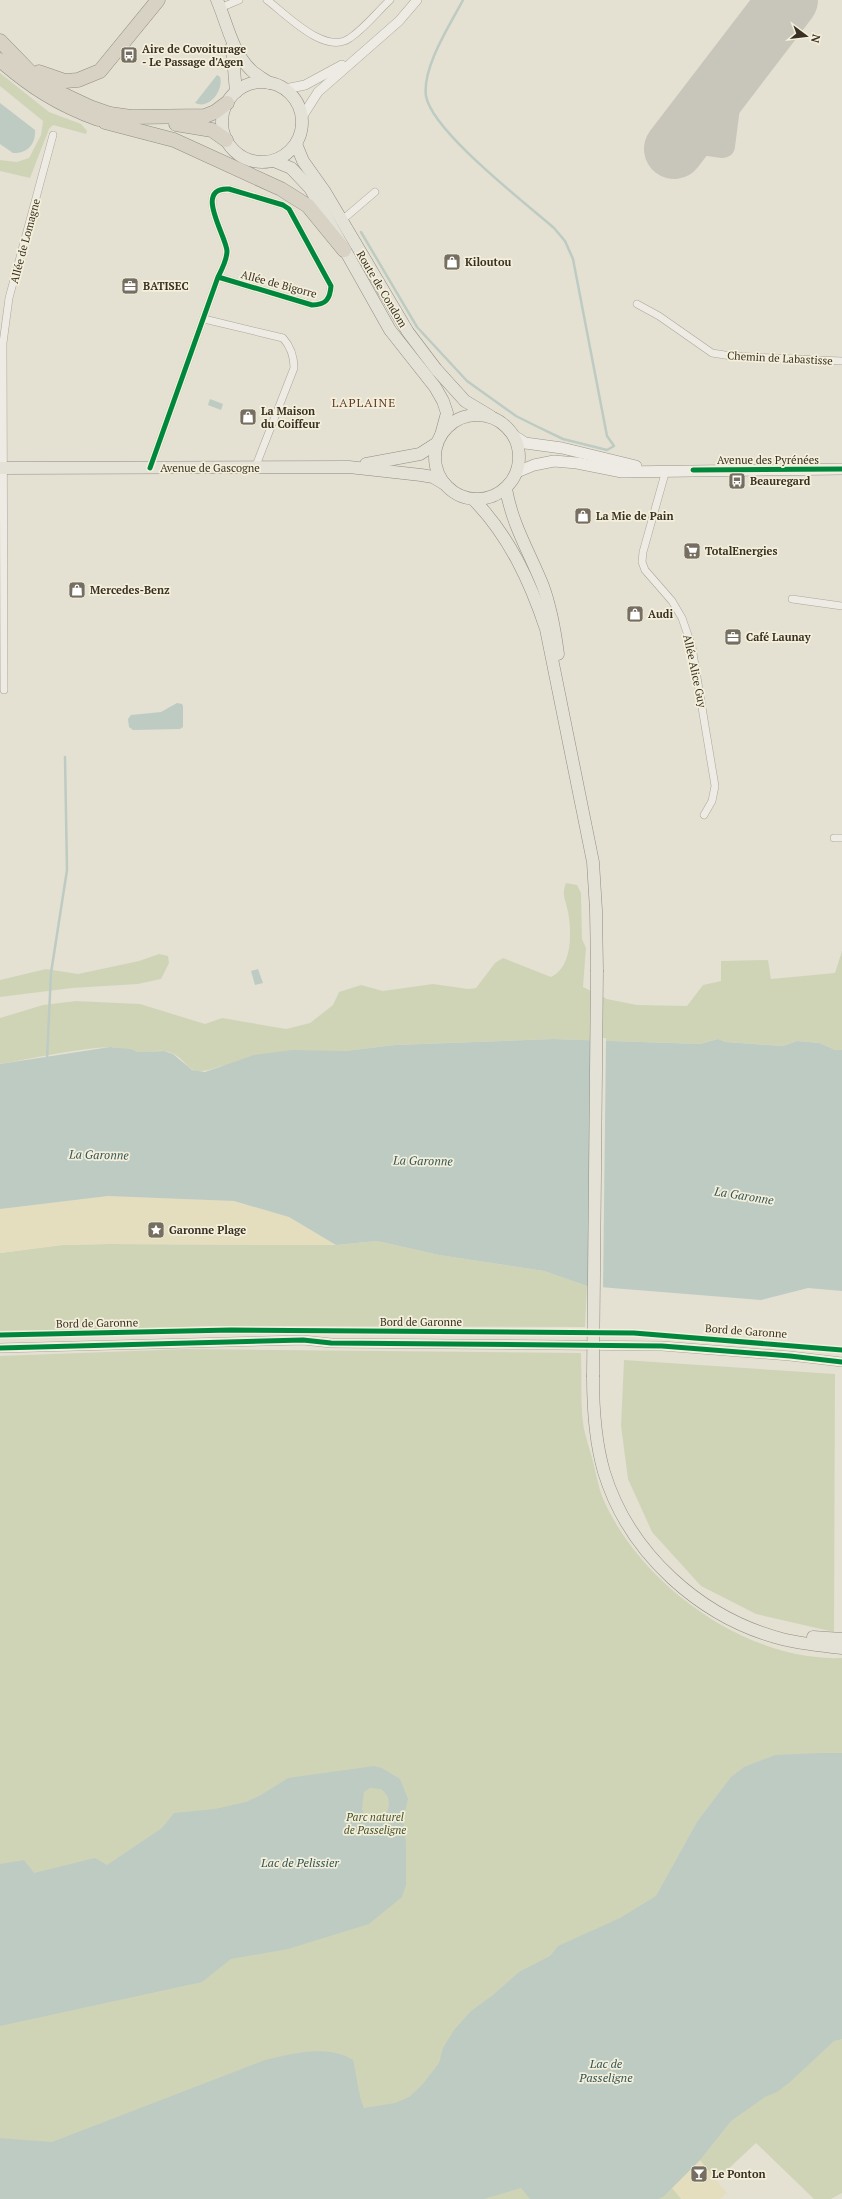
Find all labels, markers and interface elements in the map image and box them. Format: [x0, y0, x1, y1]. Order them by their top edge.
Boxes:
north arrow [786, 16, 826, 56]
text: N [808, 33, 824, 45]
place label: Aire de Covoiturage - Le Passage d'Agen [142, 42, 246, 69]
bus stop icon: Aire de Covoiturage - Le Passage d'Agen [119, 45, 139, 65]
street label: Allée de Lomagne [7, 197, 43, 285]
street label: Route de Condom [354, 248, 411, 330]
shop icon: Kiloutou [442, 252, 462, 272]
place label: Kiloutou [465, 255, 511, 269]
street label: Allée de Bigorre [239, 267, 319, 301]
office icon: BATISEC [120, 276, 140, 296]
place label: BATISEC [143, 279, 189, 293]
street label: Chemin de Labastisse [727, 348, 834, 368]
district label: LAPLAINE [332, 395, 396, 410]
place label: La Maison du Coiffeur [261, 404, 320, 431]
shop icon: La Maison du Coiffeur [238, 407, 258, 427]
street label: Avenue des Pyrénées [717, 453, 819, 467]
street label: Avenue de Gascogne [160, 461, 260, 475]
bus stop icon: Beauregard [727, 471, 747, 491]
place label: Beauregard [750, 474, 811, 488]
shop icon: La Mie de Pain [573, 506, 593, 526]
place label: La Mie de Pain [596, 509, 674, 523]
supermarket icon: TotalEnergies [682, 541, 702, 561]
place label: TotalEnergies [705, 544, 778, 558]
shop icon: Mercedes-Benz [67, 580, 87, 600]
place label: Mercedes-Benz [90, 583, 170, 597]
shop icon: Audi [625, 604, 645, 624]
place label: Audi [648, 607, 673, 621]
office icon: Café Launay [723, 627, 743, 647]
place label: Café Launay [746, 630, 811, 644]
street label: Allée Alice Guy [680, 633, 710, 709]
water label: La Garonne [68, 1146, 130, 1163]
water label: La Garonne [392, 1152, 454, 1169]
water label: La Garonne [712, 1183, 775, 1208]
place icon: Garonne Plage [146, 1220, 166, 1240]
place label: Garonne Plage [169, 1223, 246, 1237]
street label: Bord de Garonne [56, 1315, 139, 1331]
street label: Bord de Garonne [380, 1315, 463, 1329]
street label: Bord de Garonne [705, 1321, 788, 1341]
park label: Parc naturel de Passeligne [344, 1810, 406, 1837]
water label: Lac de Pelissier [260, 1855, 340, 1870]
water label: Lac de Passeligne [578, 2056, 633, 2085]
bar icon: Le Ponton [689, 2164, 709, 2184]
place label: Le Ponton [712, 2167, 766, 2181]

